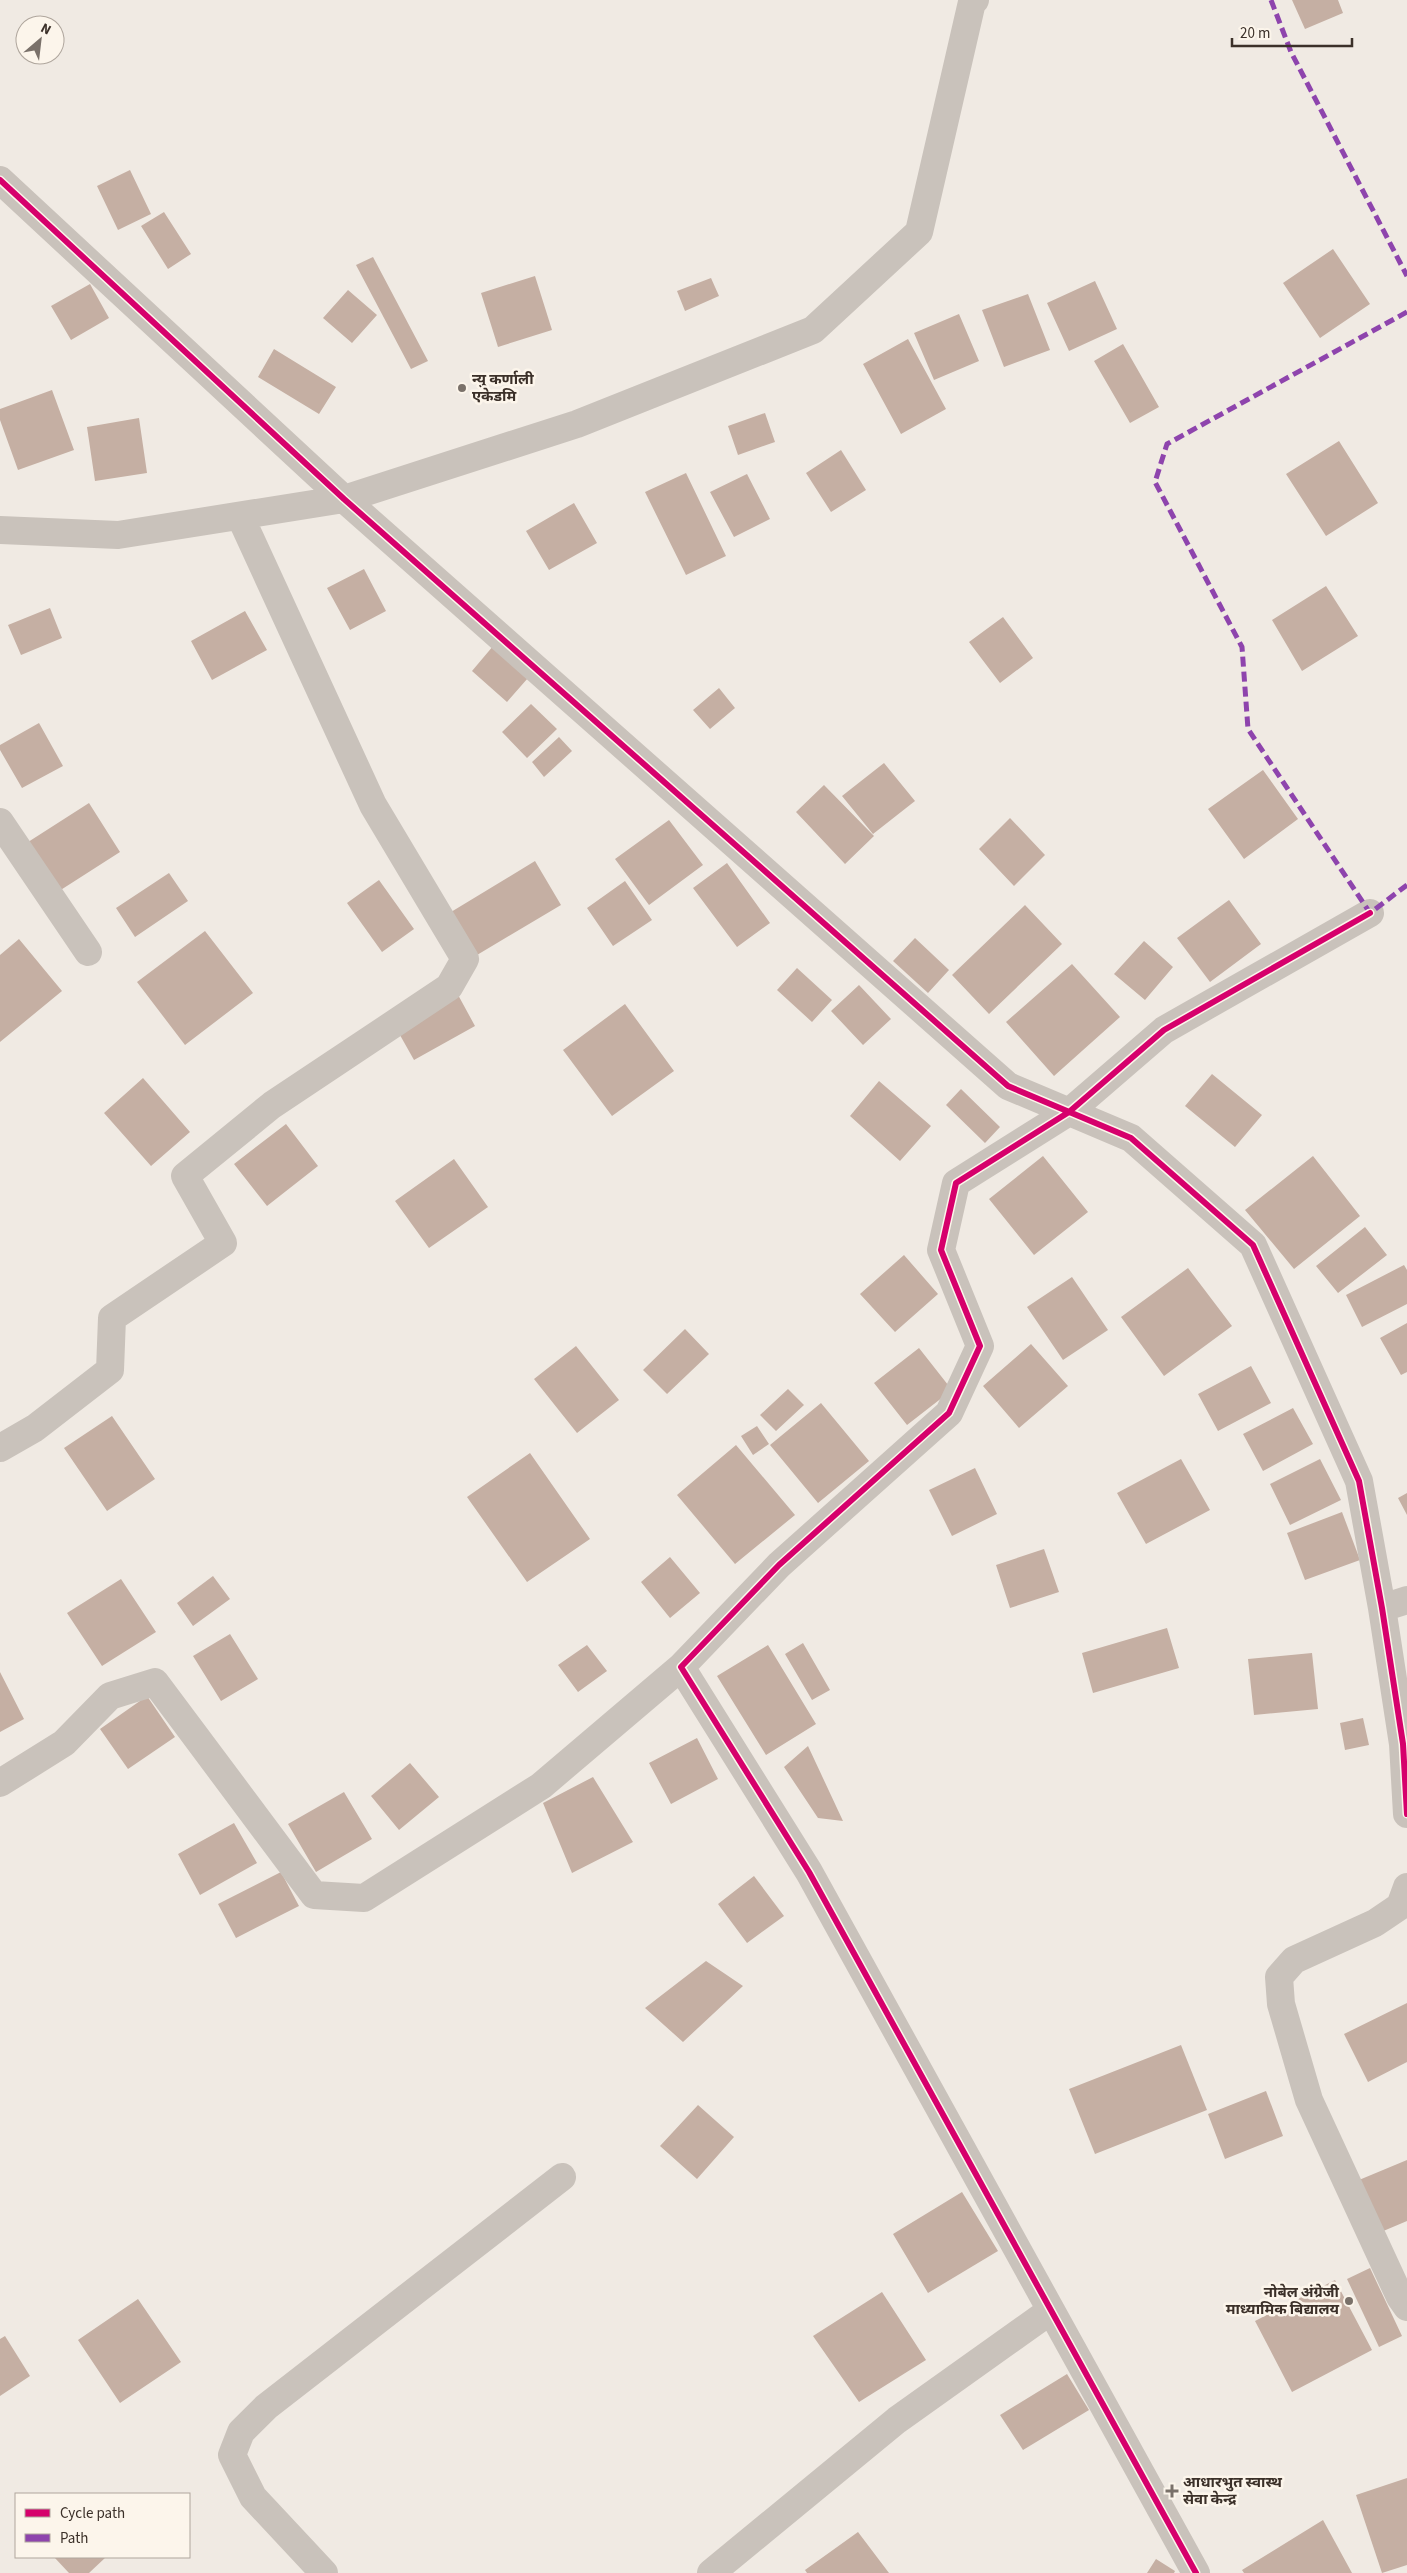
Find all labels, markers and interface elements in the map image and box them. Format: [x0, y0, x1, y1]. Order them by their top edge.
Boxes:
north arrow [15, 15, 65, 65]
scale bar [1232, 15, 1352, 47]
text: N [37, 18, 54, 40]
text: 20 m [1240, 23, 1270, 44]
place label: न्यु कर्णाली एकेडमि [472, 369, 534, 407]
marker: न्यु कर्णाली एकेडमि [456, 382, 468, 394]
place label: नोबेल अंग्रेजी माध्यामिक बिद्यालय [1226, 2282, 1340, 2320]
marker: नोबेल अंग्रेजी माध्यामिक बिद्यालय [1343, 2295, 1355, 2307]
place label: आधारभुत स्वास्थ सेवा केन्द्र [1183, 2472, 1282, 2510]
marker: आधारभुत स्वास्थ सेवा केन्द्र [1165, 2484, 1179, 2498]
legend [15, 2493, 190, 2558]
text: Cycle path [60, 2503, 125, 2524]
text: Path [60, 2528, 88, 2549]

